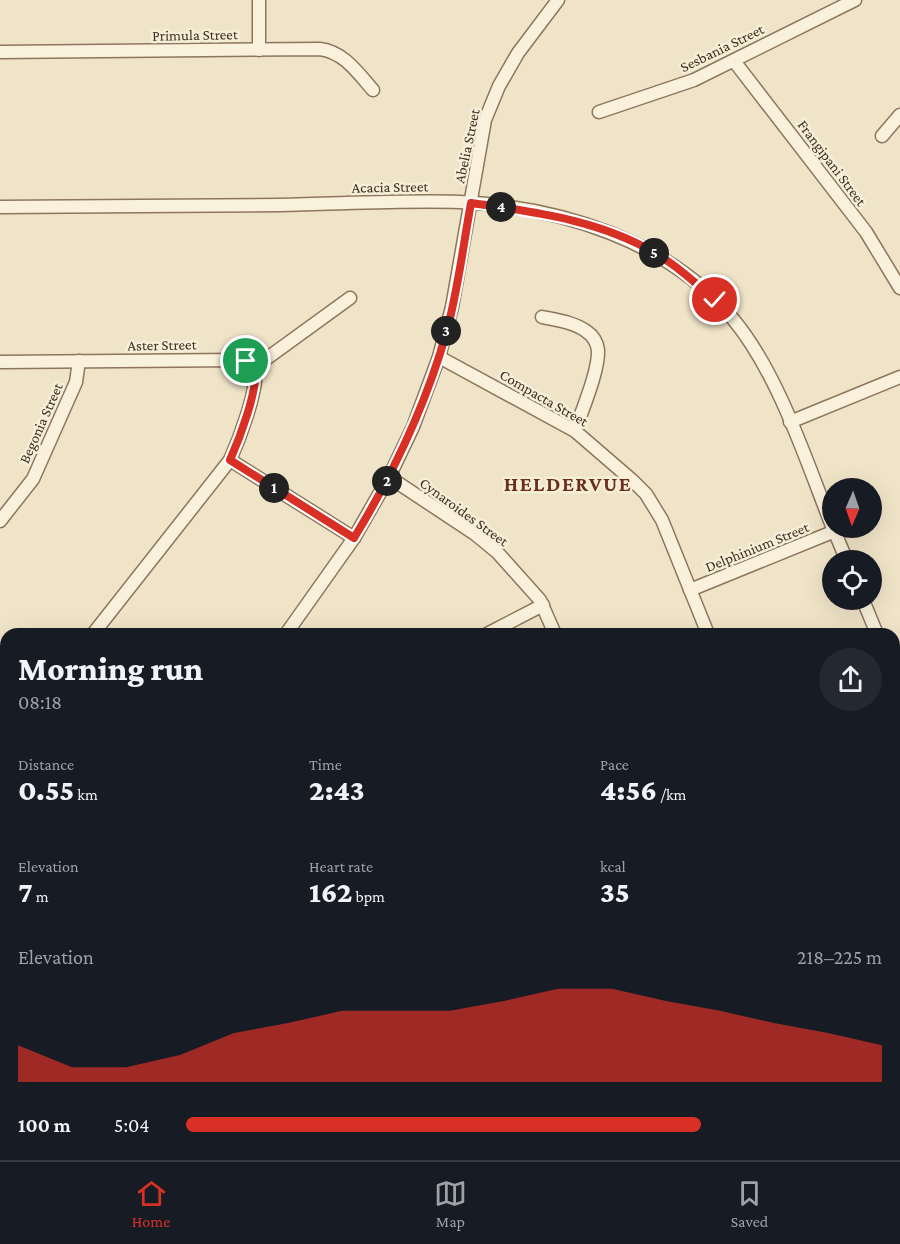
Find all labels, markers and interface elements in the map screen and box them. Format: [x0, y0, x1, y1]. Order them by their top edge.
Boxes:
street label: Sesbania Street [678, 20, 767, 75]
street label: Primula Street [152, 26, 239, 44]
street label: Abelia Street [451, 106, 483, 185]
street label: Frangipani Street [794, 117, 870, 210]
street label: Acacia Street [351, 178, 430, 196]
pin: 4 [486, 192, 516, 222]
text: 4 [497, 198, 505, 215]
pin: 5 [639, 238, 669, 268]
text: 5 [650, 244, 658, 261]
pin [689, 274, 740, 325]
icon: check [698, 283, 731, 316]
pin: 3 [431, 316, 461, 346]
text: 3 [442, 322, 450, 339]
pin [220, 335, 271, 386]
street label: Aster Street [127, 336, 198, 354]
icon: arrive [229, 344, 262, 377]
street label: Compacta Street [497, 366, 592, 431]
street label: Begonia Street [16, 379, 67, 466]
pin: 2 [372, 466, 402, 496]
text: 2 [383, 472, 391, 489]
district label: HELDERVUE [504, 472, 632, 496]
pin: 1 [259, 473, 289, 503]
street label: Cynaroides Street [416, 475, 512, 551]
north arrow [822, 478, 882, 538]
map controls [822, 478, 882, 610]
text: 1 [271, 479, 277, 496]
street label: Delphinium Street [703, 519, 812, 576]
button: locate [822, 550, 882, 610]
button: share [819, 648, 882, 711]
text: Morning run [18, 650, 203, 687]
text: 08:18 [18, 691, 62, 713]
text: Distance [18, 756, 74, 773]
text: Time [309, 756, 342, 773]
text: Pace [600, 756, 629, 773]
text: 0.55 [18, 773, 74, 806]
text: 2:43 [309, 773, 365, 806]
text: 4:56 [600, 773, 657, 806]
text: km [74, 786, 98, 803]
text: /km [657, 786, 686, 803]
text: Elevation [18, 858, 79, 875]
text: Heart rate [309, 858, 373, 875]
text: kcal [600, 858, 626, 875]
text: 7 [18, 875, 33, 908]
text: 162 [309, 875, 353, 908]
text: 35 [600, 875, 630, 908]
text: m [33, 888, 49, 905]
text: bpm [353, 888, 385, 905]
text: Elevation [18, 946, 94, 968]
text: 218–225 m [797, 946, 882, 968]
text: 100 m [18, 1114, 71, 1136]
text: 5:04 [114, 1114, 150, 1136]
tab: Home [132, 1177, 170, 1230]
tab: Map [434, 1177, 467, 1230]
tab: Saved [731, 1177, 768, 1230]

